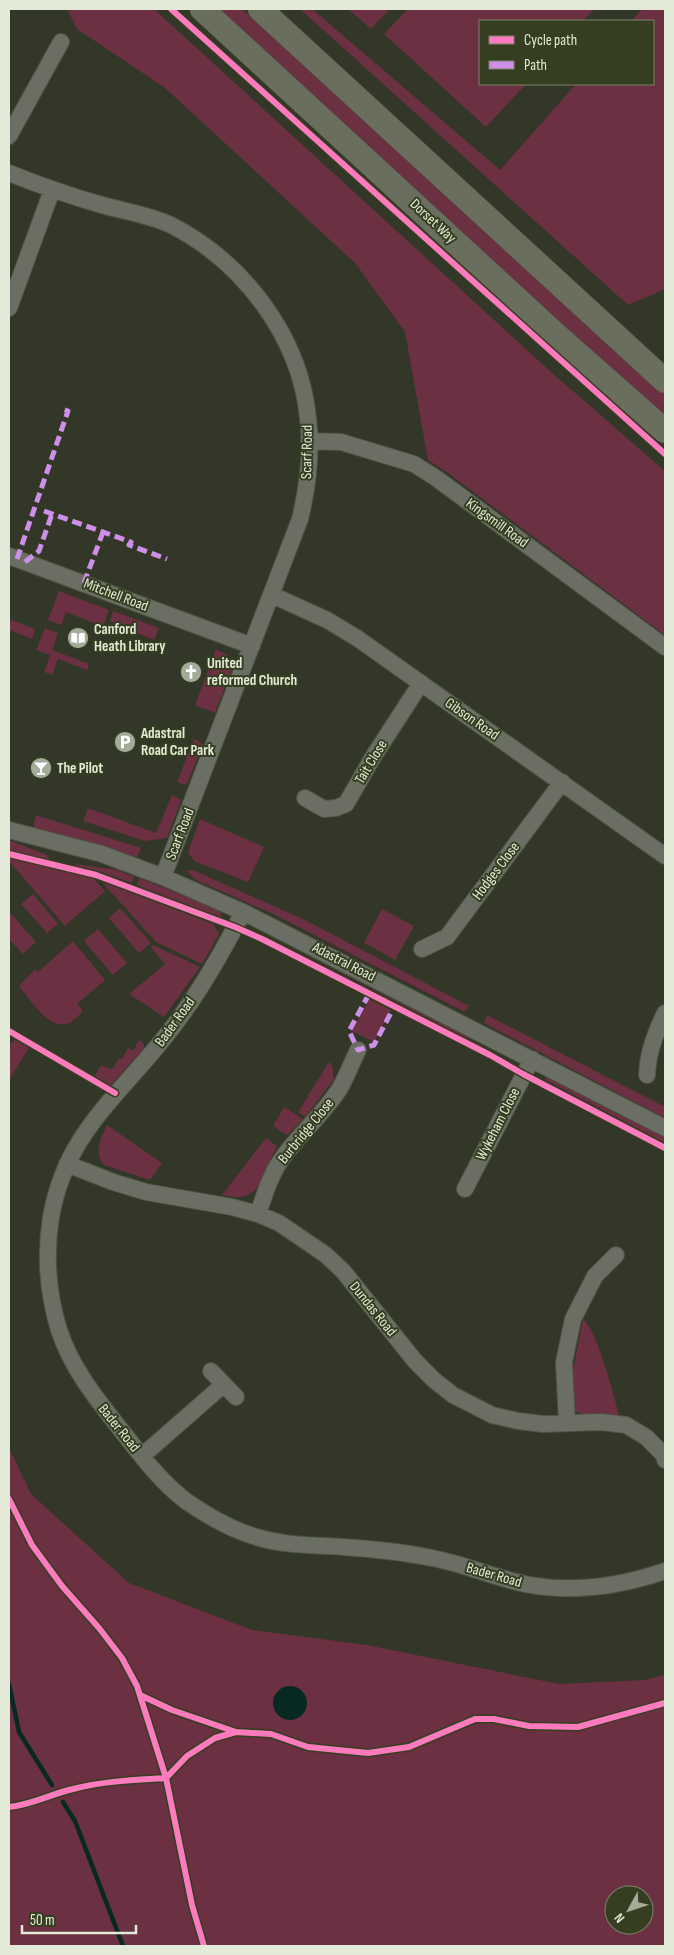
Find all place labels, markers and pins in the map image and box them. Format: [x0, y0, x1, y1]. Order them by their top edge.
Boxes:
place label: Canford Heath Library [94, 620, 166, 656]
library icon: Canford Heath Library [66, 626, 90, 650]
place label: United reformed Church [207, 654, 297, 690]
church icon: United reformed Church [179, 660, 203, 684]
place label: Adastral Road Car Park [140, 724, 215, 760]
parking icon: Adastral Road Car Park [113, 730, 137, 754]
bar icon: The Pilot [29, 756, 53, 780]
place label: The Pilot [57, 759, 103, 778]

